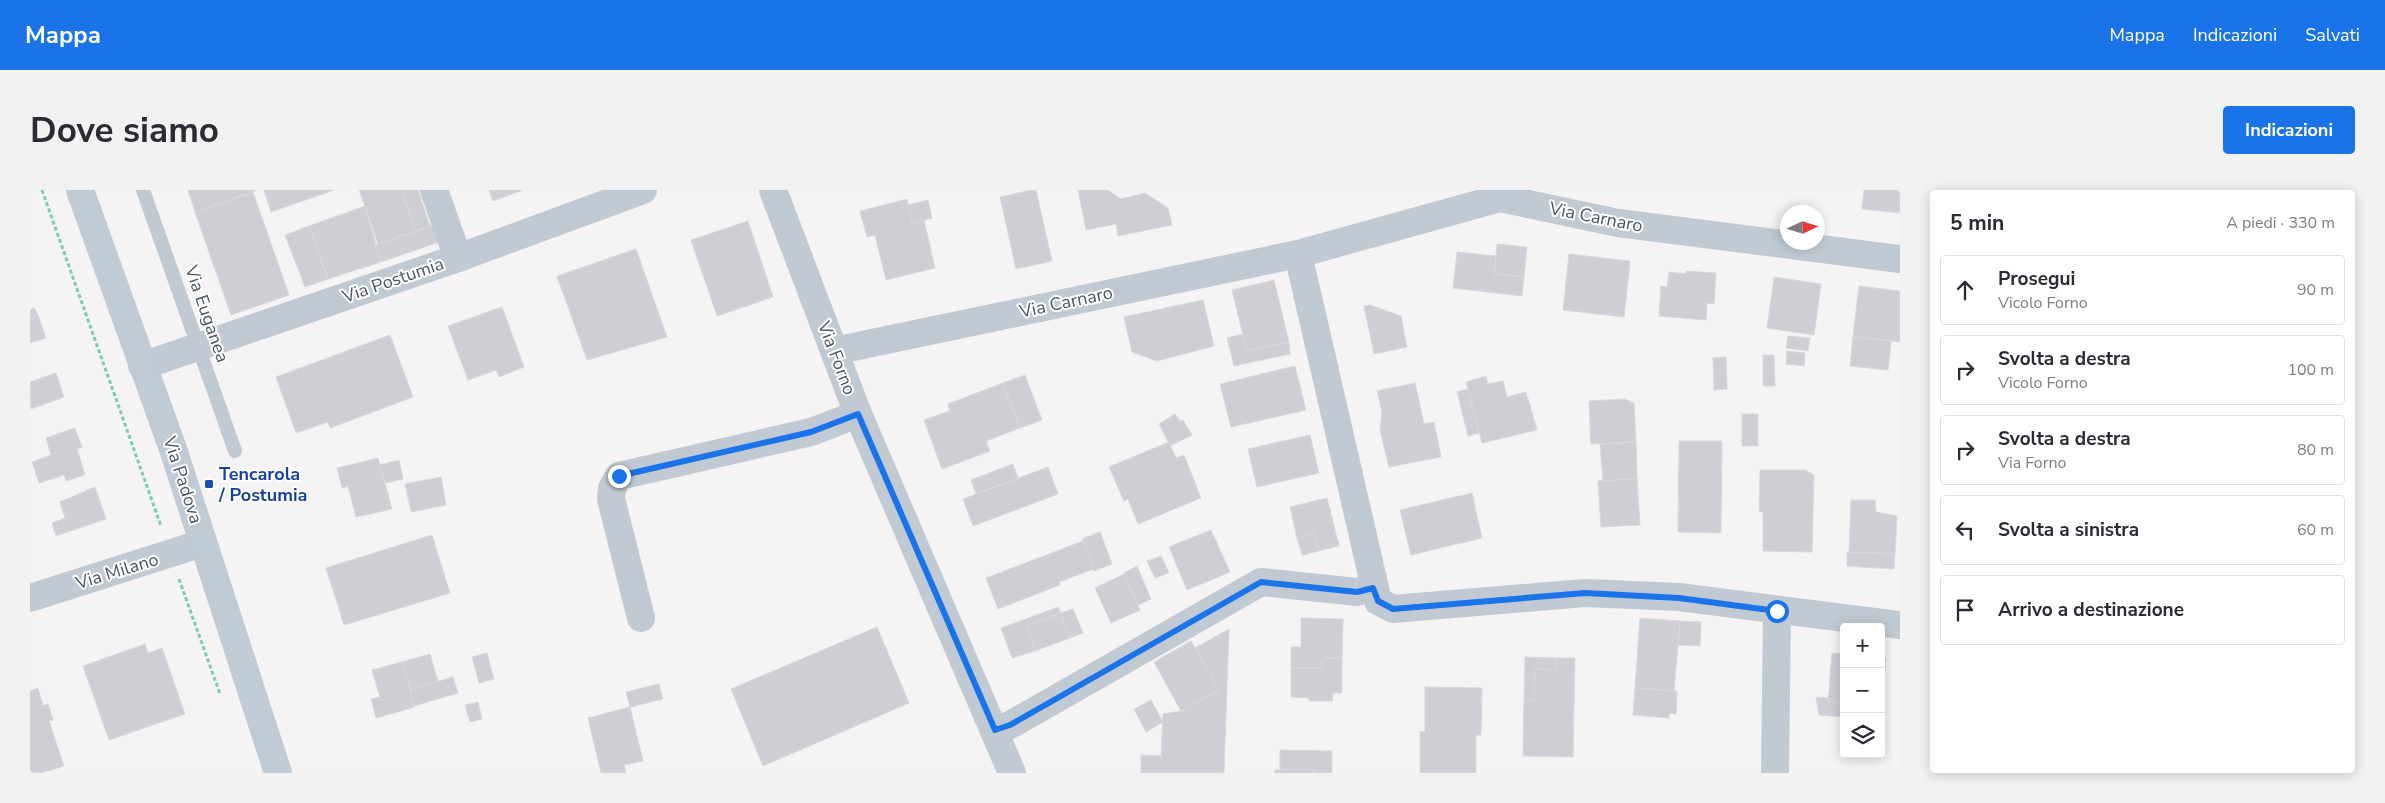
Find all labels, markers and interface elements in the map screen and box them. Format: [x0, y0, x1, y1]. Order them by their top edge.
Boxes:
text: Mappa [25, 19, 101, 51]
text: Mappa [2109, 23, 2165, 47]
text: Indicazioni [2193, 23, 2277, 47]
text: Salvati [2305, 23, 2360, 47]
button: Indicazioni [2223, 106, 2355, 154]
text: Dove siamo [30, 107, 219, 154]
street label: Via Carnaro [1546, 196, 1645, 238]
north arrow [1780, 205, 1825, 250]
text: 5 min [1950, 209, 2004, 237]
text: A piedi · 330 m [2226, 212, 2335, 234]
street label: Via Postumia [338, 251, 447, 309]
street label: Via Euganea [179, 262, 235, 366]
text: Prosegui [1998, 266, 2075, 292]
icon: ahead [1951, 276, 1979, 304]
text: 90 m [2297, 279, 2334, 301]
street label: Via Carnaro [1016, 280, 1115, 324]
text: Vicolo Forno [1998, 292, 2088, 314]
street label: Via Forno [812, 317, 862, 398]
text: Svolta a destra [1998, 346, 2131, 372]
icon: right [1951, 356, 1979, 384]
text: 100 m [2287, 359, 2334, 381]
text: Vicolo Forno [1998, 372, 2088, 394]
text: Svolta a destra [1998, 426, 2131, 452]
street label: Via Padova [157, 432, 208, 527]
icon: right [1951, 436, 1979, 464]
text: 80 m [2297, 439, 2334, 461]
text: Via Forno [1998, 452, 2066, 474]
place label: Tencarola / Postumia [218, 462, 307, 507]
route end [608, 465, 631, 488]
marker: Tencarola / Postumia [203, 478, 215, 490]
icon: left [1951, 516, 1979, 544]
text: Svolta a sinistra [1998, 517, 2139, 543]
text: 60 m [2297, 519, 2334, 541]
street label: Via Milano [72, 547, 161, 595]
icon: arrive [1951, 596, 1979, 624]
text: Arrivo a destinazione [1998, 597, 2184, 623]
route start [1766, 600, 1789, 623]
map controls [1840, 623, 1885, 758]
button: + [1840, 623, 1885, 668]
button: − [1840, 668, 1885, 713]
button: layers [1840, 713, 1885, 758]

